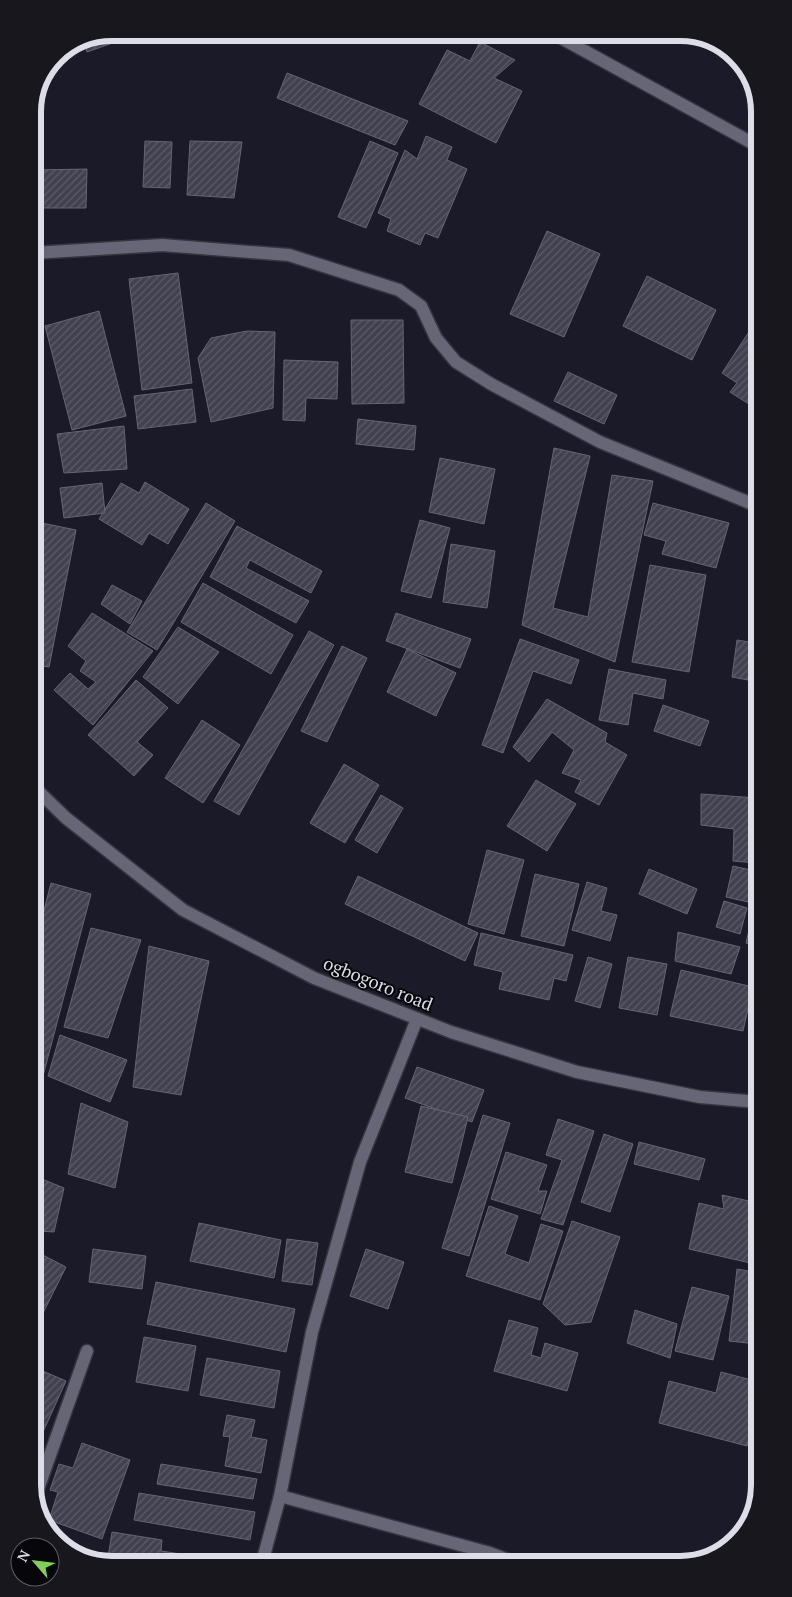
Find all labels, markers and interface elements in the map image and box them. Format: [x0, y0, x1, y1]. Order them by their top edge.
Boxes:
street label: ogbogoro road [320, 950, 437, 1016]
north arrow [10, 1537, 60, 1587]
text: N [12, 1546, 34, 1565]

